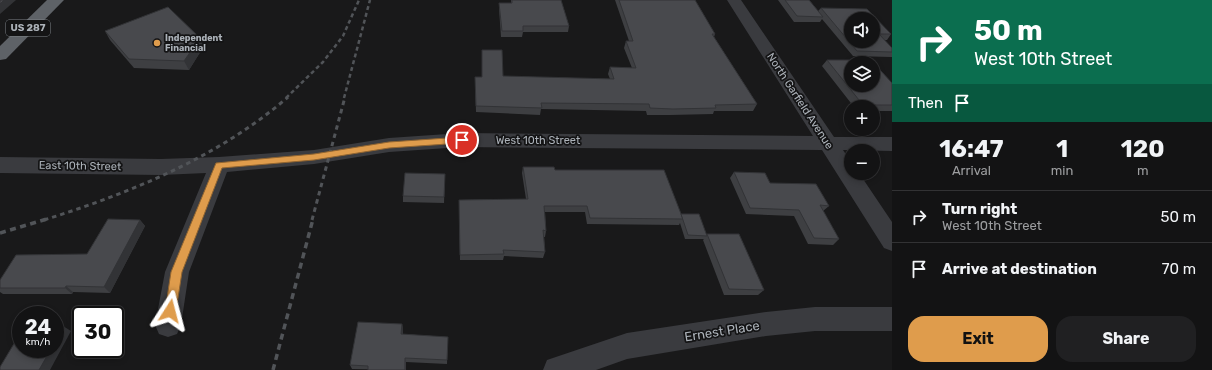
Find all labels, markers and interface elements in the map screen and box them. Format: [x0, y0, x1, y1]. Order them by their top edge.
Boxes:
map controls [844, 12, 880, 180]
button: sound [844, 12, 880, 48]
text: 50 m [974, 14, 1043, 47]
icon: right [908, 16, 960, 68]
road number: US 287 [6, 20, 50, 36]
place label: Independent Financial [165, 33, 223, 53]
marker: Independent Financial [152, 38, 162, 48]
text: West 10th Street [974, 48, 1112, 70]
street label: North Garfield Avenue [764, 51, 836, 151]
button: layers [844, 56, 880, 92]
icon: arrive [951, 92, 973, 114]
text: Then [908, 94, 943, 112]
button: + [844, 100, 880, 136]
pin [445, 123, 479, 157]
icon: arrive [451, 129, 473, 151]
street label: West 10th Street [496, 134, 581, 147]
text: 16:47 [939, 135, 1003, 163]
text: 1 [1056, 135, 1068, 163]
text: 120 [1121, 135, 1165, 163]
button: − [844, 144, 880, 180]
street label: East 10th Street [39, 159, 122, 173]
text: Arrival [952, 163, 991, 178]
text: min [1051, 163, 1073, 178]
text: m [1137, 163, 1148, 178]
text: Turn right [942, 200, 1017, 218]
icon: right [908, 206, 930, 228]
text: 50 m [1161, 208, 1196, 226]
text: West 10th Street [942, 218, 1042, 233]
icon: arrive [908, 258, 930, 280]
text: Arrive at destination [942, 260, 1097, 278]
text: 70 m [1162, 260, 1196, 278]
position arrow [149, 290, 191, 332]
speed limit sign: 30 [72, 306, 124, 358]
text: 24 [25, 315, 51, 339]
button: Exit [908, 316, 1048, 362]
button: Share [1056, 316, 1196, 362]
street label: Ernest Place [683, 318, 761, 344]
text: km/h [26, 336, 50, 348]

